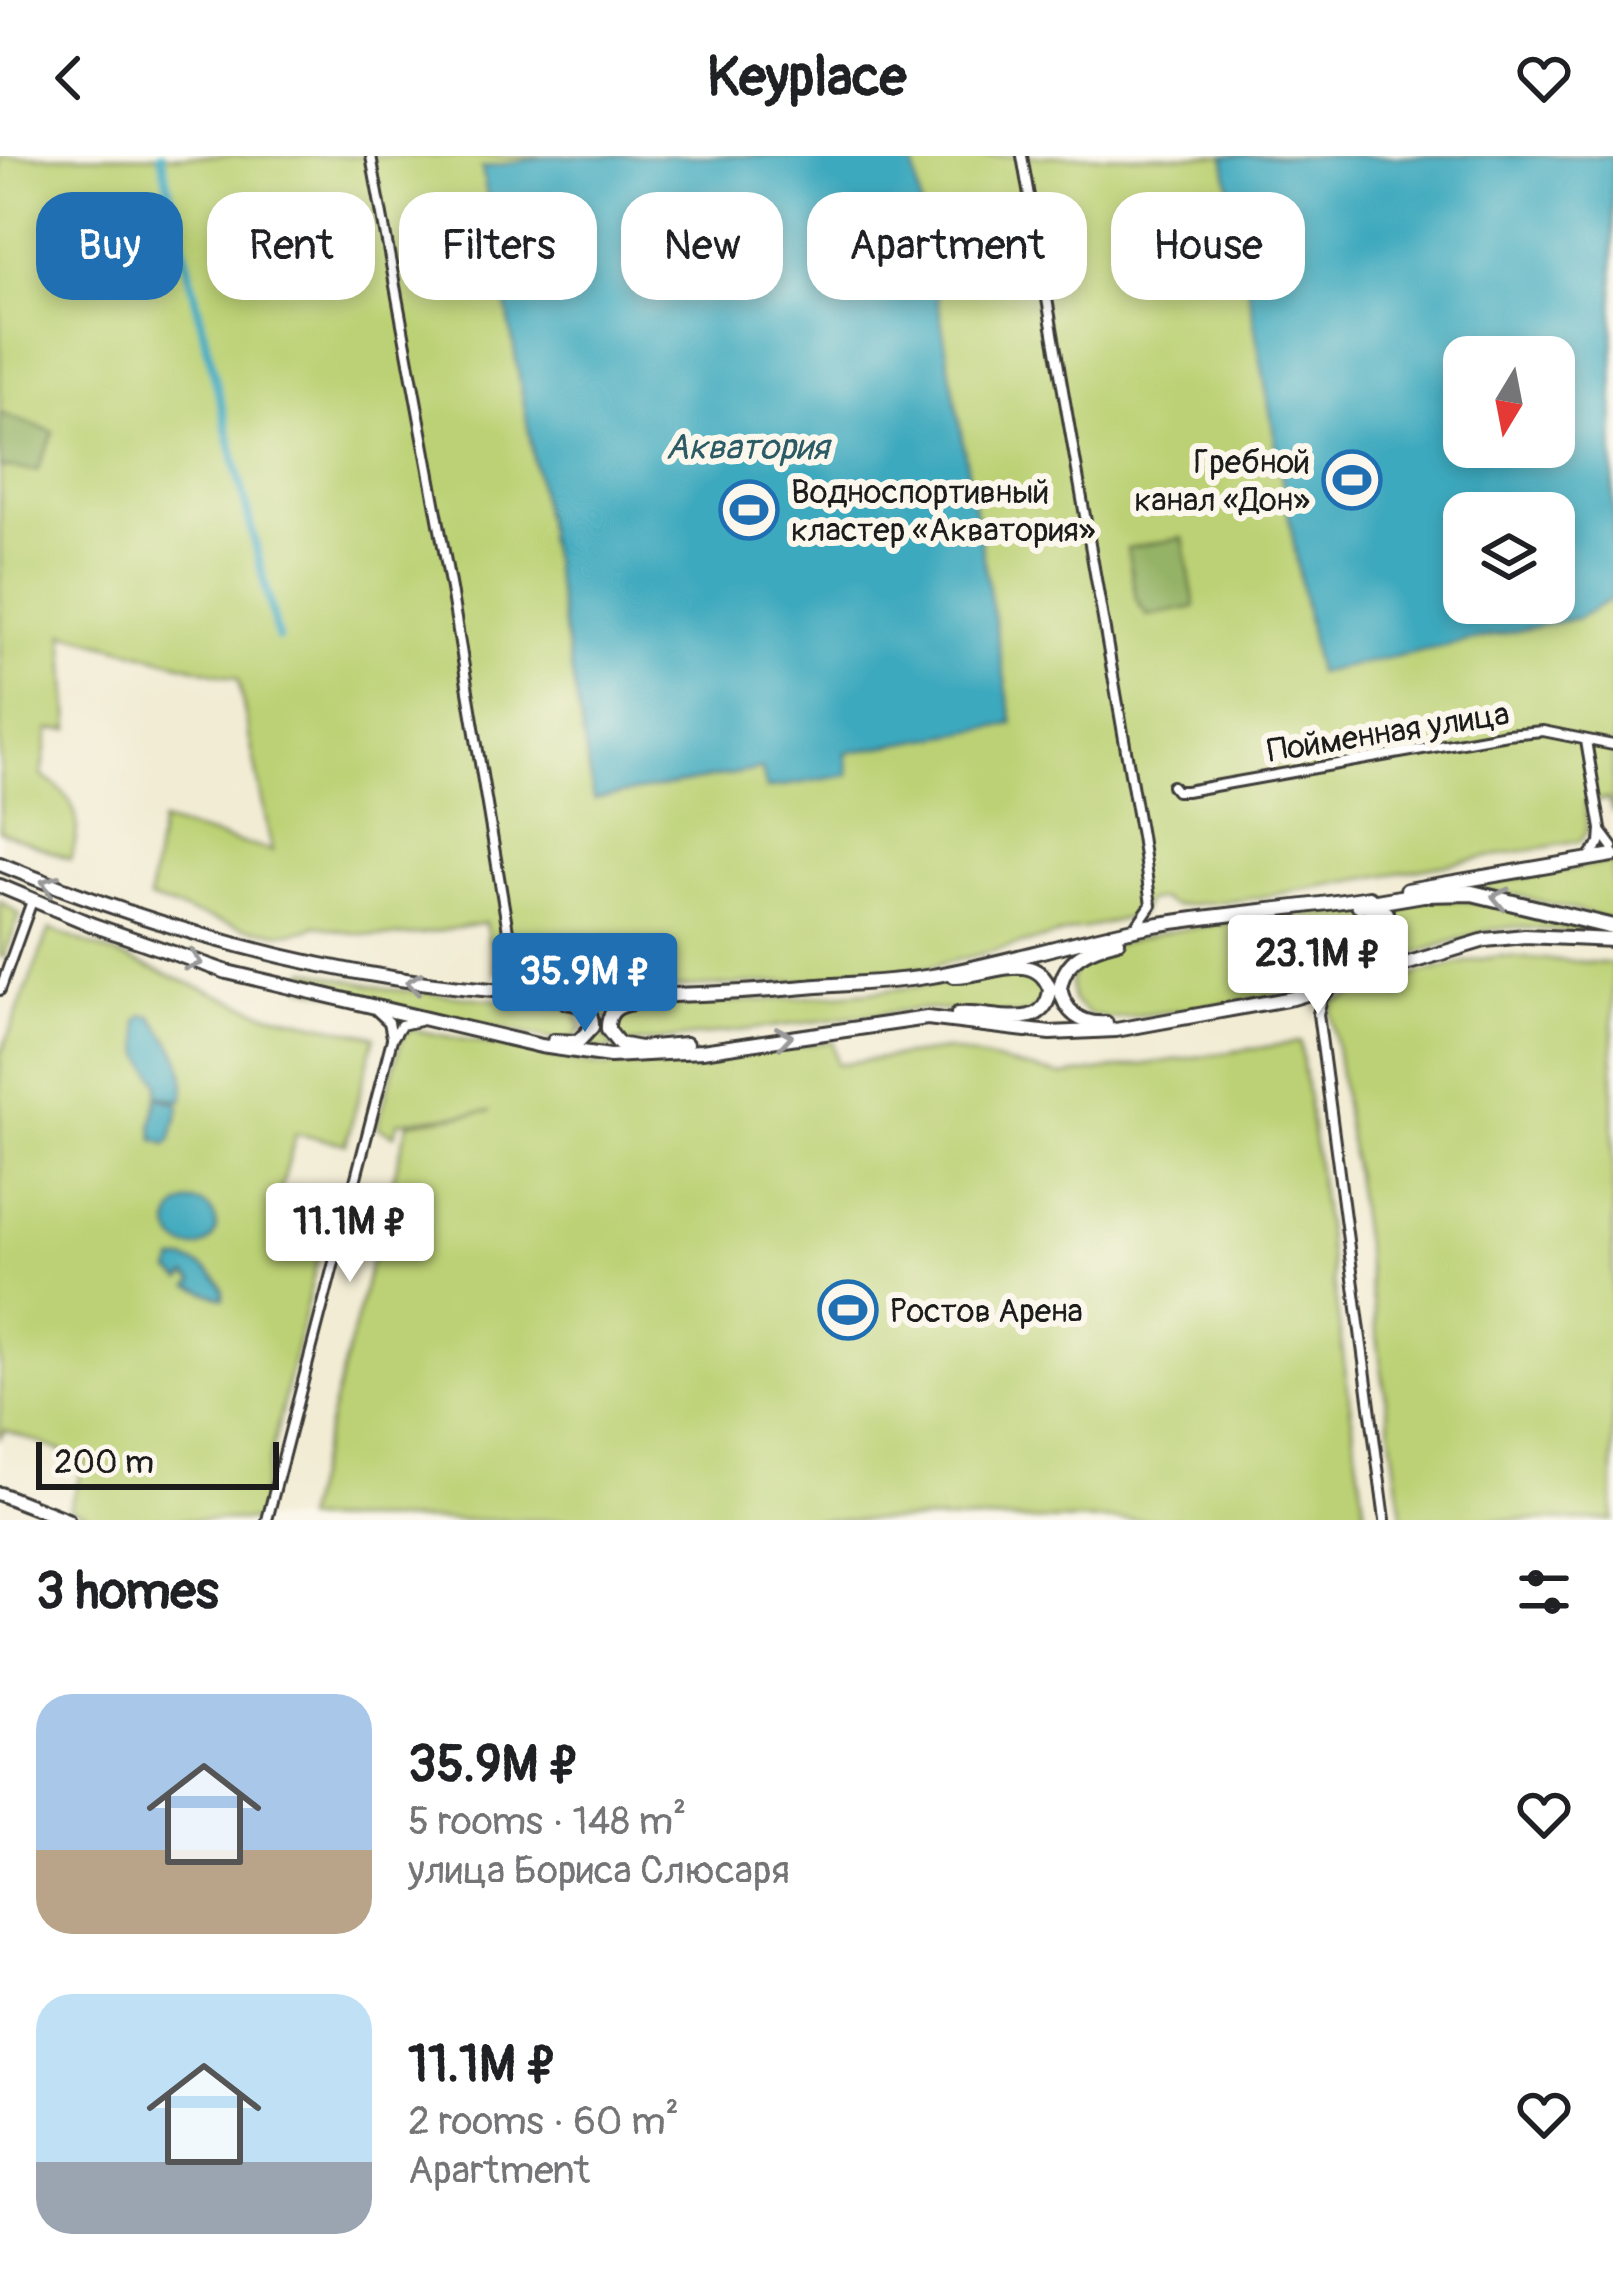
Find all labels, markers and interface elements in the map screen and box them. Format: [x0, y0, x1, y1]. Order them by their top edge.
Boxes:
text: Keyplace [707, 44, 906, 112]
icon: back [36, 45, 102, 111]
icon: heart [1511, 45, 1577, 111]
chip: Buy [36, 192, 183, 300]
chip: Rent [207, 192, 375, 300]
chip: Filters [399, 192, 597, 300]
chip: New [621, 192, 783, 300]
chip: Apartment [807, 192, 1087, 300]
chip: House [1111, 192, 1305, 300]
north arrow [1443, 336, 1575, 468]
map controls [1443, 336, 1575, 624]
water label: Акватория [665, 425, 832, 470]
place label: Гребной канал «Дон» [1134, 442, 1310, 521]
sports icon: Гребной канал «Дон» [1321, 449, 1383, 511]
place label: Водноспортивный кластер «Акватория» [791, 472, 1096, 551]
sports icon: Водноспортивный кластер «Акватория» [718, 479, 780, 541]
button: layers [1443, 492, 1575, 624]
street label: Пойменная улица [1264, 693, 1512, 772]
one-way arrow [40, 874, 61, 898]
one-way arrow [1490, 887, 1510, 912]
pin: 23.1M ₽ [1207, 915, 1429, 1017]
text: 23.1M ₽ [1255, 929, 1381, 978]
pin: 35.9M ₽ [474, 933, 696, 1035]
one-way arrow [183, 947, 204, 972]
text: 35.9M ₽ [519, 947, 651, 996]
one-way arrow [404, 971, 423, 997]
one-way arrow [774, 1026, 794, 1051]
pin: 11.1M ₽ [239, 1183, 461, 1285]
text: 11.1M ₽ [293, 1197, 407, 1246]
sports icon: Ростов Арена [817, 1279, 879, 1341]
place label: Ростов Арена [890, 1291, 1083, 1332]
scale bar [36, 1436, 279, 1489]
text: 200 m [54, 1442, 154, 1483]
icon: filters [1511, 1559, 1577, 1625]
text: 3 homes [36, 1560, 219, 1624]
text: 35.9M ₽ [408, 1733, 580, 1797]
icon: home [132, 1742, 276, 1886]
icon: heart [1511, 1781, 1577, 1847]
text: 5 rooms · 148 m² [408, 1797, 686, 1846]
text: улица Бориса Слюсаря [408, 1846, 790, 1895]
text: 11.1M ₽ [408, 2033, 557, 2097]
icon: home [132, 2042, 276, 2186]
icon: heart [1511, 2081, 1577, 2147]
text: 2 rooms · 60 m² [408, 2097, 679, 2146]
text: Apartment [408, 2146, 590, 2195]

